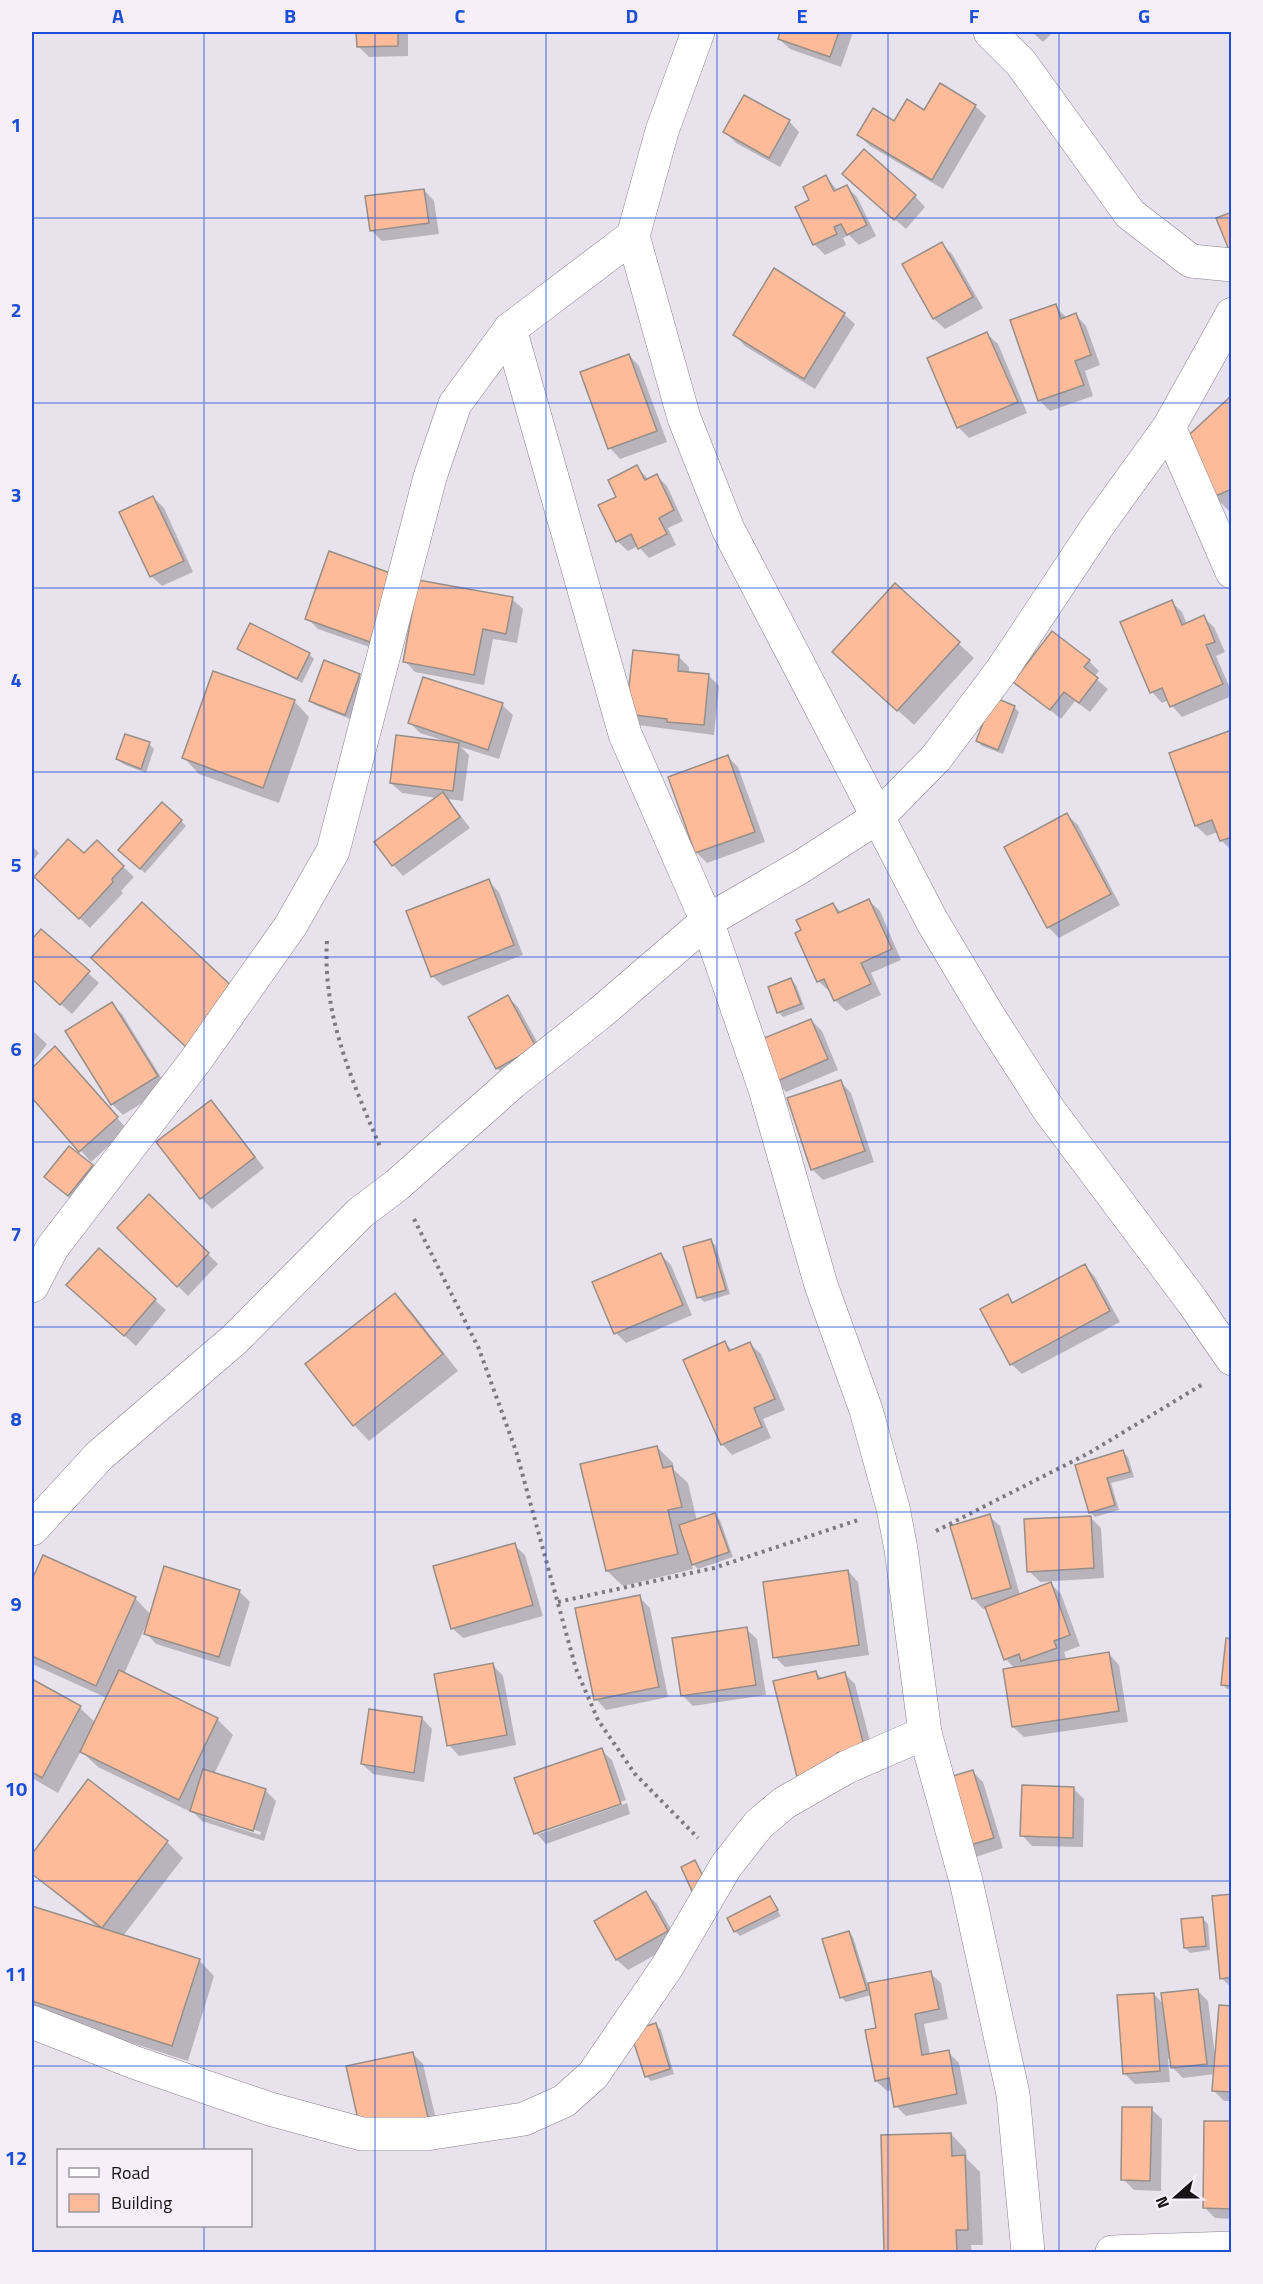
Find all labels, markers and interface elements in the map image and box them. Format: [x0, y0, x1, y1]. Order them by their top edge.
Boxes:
text: A [112, 0, 124, 31]
text: B [284, 0, 296, 31]
text: C [455, 0, 466, 31]
text: D [626, 0, 638, 31]
text: E [796, 0, 808, 31]
text: F [969, 0, 980, 31]
text: G [1138, 0, 1150, 31]
text: 1 [10, 109, 22, 140]
text: 2 [10, 294, 22, 325]
text: 3 [10, 479, 22, 510]
text: 4 [10, 664, 22, 695]
text: 5 [10, 849, 22, 880]
text: 6 [10, 1033, 22, 1064]
text: 7 [10, 1218, 22, 1249]
text: 8 [10, 1403, 22, 1434]
text: 9 [10, 1588, 22, 1619]
text: 10 [5, 1773, 27, 1804]
text: 11 [5, 1958, 27, 1989]
text: 12 [5, 2142, 27, 2173]
legend [57, 2149, 252, 2227]
text: Road [111, 2159, 150, 2186]
north arrow [1146, 2167, 1206, 2227]
text: Building [111, 2189, 172, 2216]
text: N [1149, 2193, 1175, 2212]

